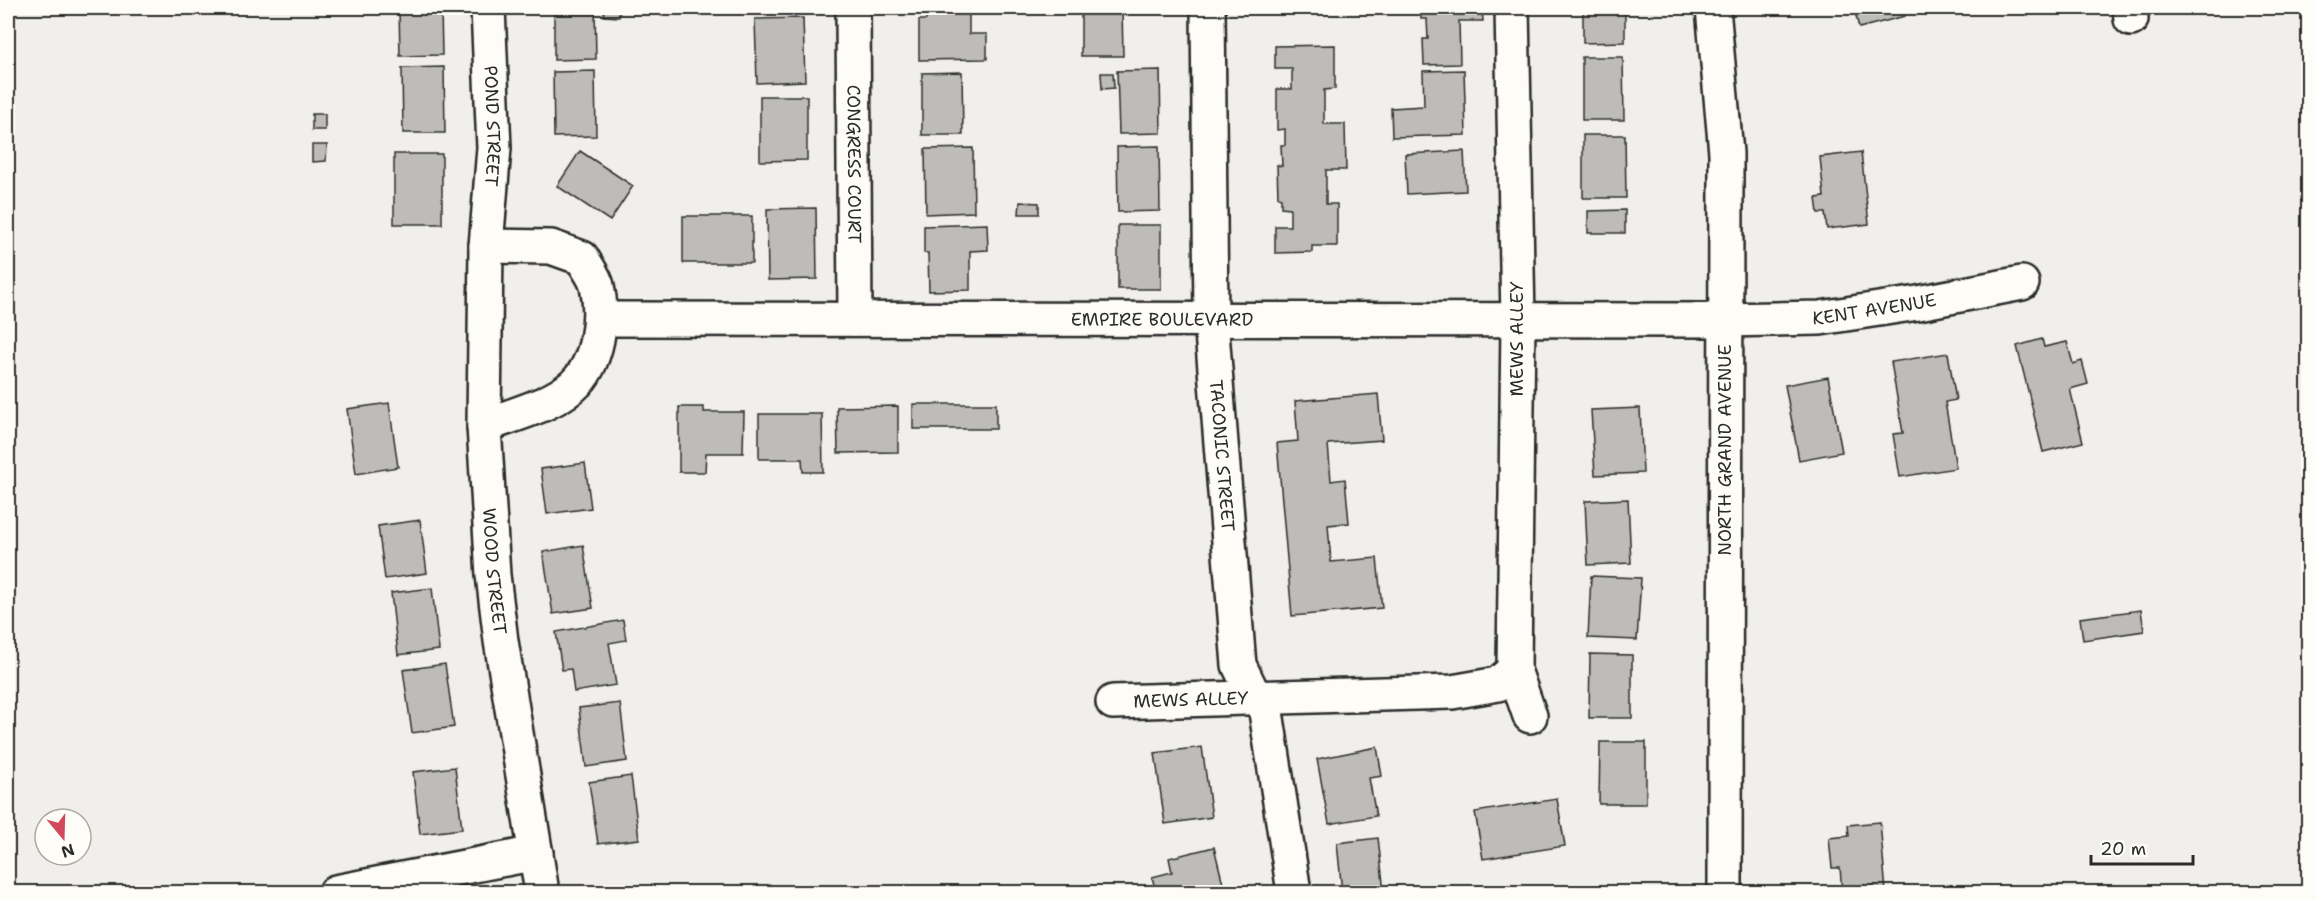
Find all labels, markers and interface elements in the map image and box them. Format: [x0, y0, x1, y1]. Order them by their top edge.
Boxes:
street label: POND STREET [478, 65, 506, 187]
street label: CONGRESS COURT [841, 85, 867, 243]
street label: MEWS ALLEY [1505, 281, 1529, 397]
street label: KENT AVENUE [1812, 288, 1938, 330]
street label: EMPIRE BOULEVARD [1071, 307, 1253, 332]
street label: NORTH GRAND AVENUE [1713, 344, 1737, 556]
street label: TACONIC STREET [1204, 379, 1240, 532]
street label: WOOD STREET [477, 507, 512, 636]
street label: MEWS ALLEY [1133, 686, 1249, 713]
north arrow [33, 807, 93, 867]
scale bar [2091, 828, 2193, 866]
text: 20 m [2100, 837, 2146, 861]
text: N [58, 839, 77, 863]

